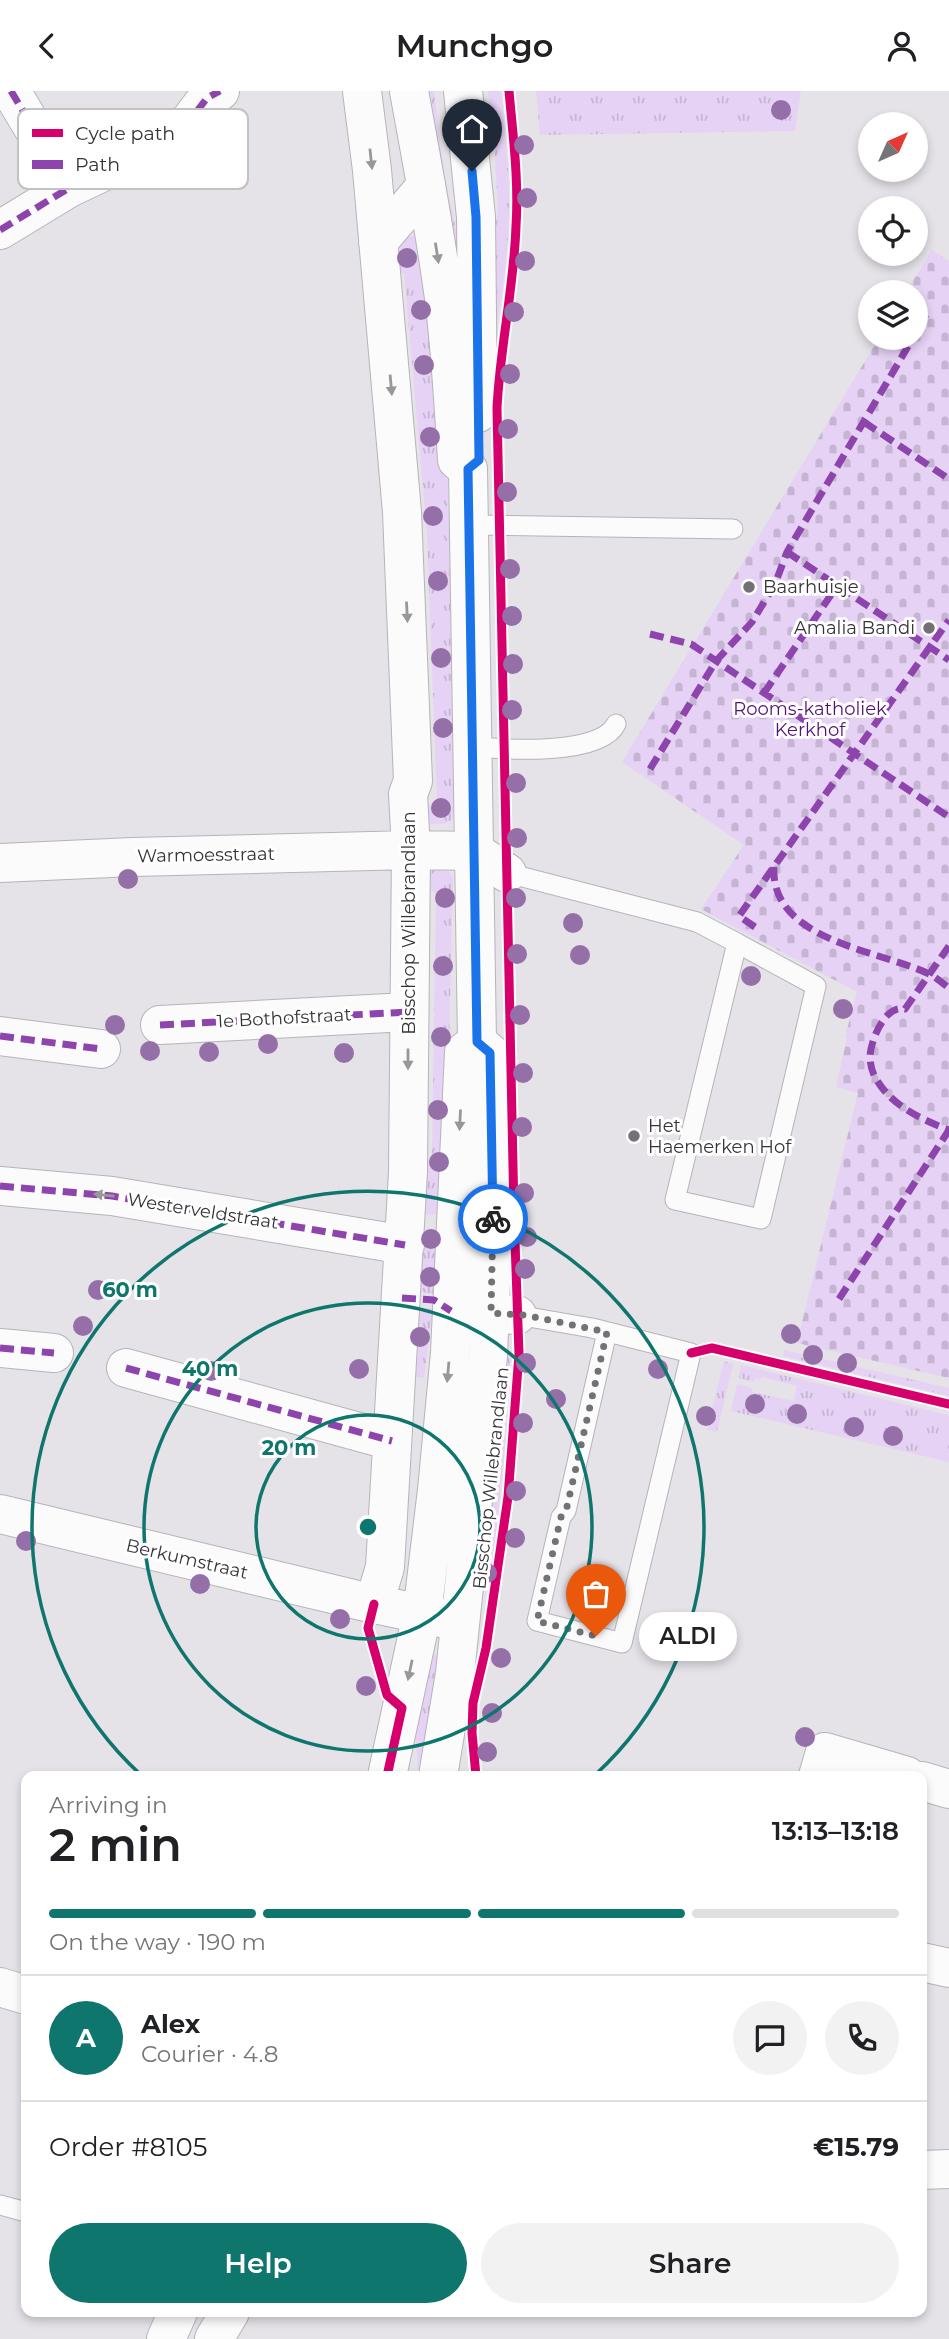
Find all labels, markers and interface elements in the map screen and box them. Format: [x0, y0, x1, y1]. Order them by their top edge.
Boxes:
text: Munchgo [396, 26, 553, 65]
icon: back [28, 27, 66, 65]
icon: person [883, 27, 921, 65]
pin [442, 99, 502, 171]
legend [18, 109, 248, 189]
icon: home [453, 110, 491, 148]
north arrow [858, 112, 928, 182]
map controls [858, 112, 928, 350]
text: Cycle path [75, 122, 175, 145]
one-way arrow [365, 148, 376, 170]
text: Path [75, 153, 120, 176]
button: locate [858, 196, 928, 266]
one-way arrow [432, 242, 443, 264]
button: layers [858, 280, 928, 350]
one-way arrow [386, 374, 397, 396]
place label: Baarhuisje [763, 576, 859, 598]
marker: Baarhuisje [741, 579, 757, 595]
one-way arrow [401, 601, 412, 623]
place label: Amalia Bandi [794, 617, 915, 639]
marker: Amalia Bandi [921, 620, 937, 636]
park label: Rooms-katholiek Kerkhof [733, 698, 887, 741]
street label: Bisschop Willebrandlaan [398, 811, 420, 1035]
street label: Warmoesstraat [137, 843, 275, 867]
street label: 1e Bothofstraat [216, 1003, 352, 1033]
one-way arrow [402, 1048, 414, 1070]
one-way arrow [455, 1110, 466, 1132]
place label: Het Haemerken Hof [648, 1115, 792, 1158]
marker: Het Haemerken Hof [626, 1128, 642, 1144]
courier [458, 1184, 528, 1254]
street label: Westerveldstraat [126, 1188, 280, 1234]
one-way arrow [92, 1190, 114, 1201]
icon: bike [474, 1200, 512, 1238]
text: 60 m [102, 1277, 158, 1302]
text: 40 m [182, 1356, 238, 1381]
one-way arrow [442, 1361, 453, 1383]
street label: Bisschop Willebrandlaan [468, 1366, 514, 1590]
text: 20 m [262, 1435, 316, 1460]
centre of rings [356, 1515, 380, 1539]
street label: Berkumstraat [124, 1534, 250, 1584]
pin [566, 1564, 626, 1636]
icon: bag [577, 1575, 615, 1613]
callout: ALDI [638, 1611, 736, 1661]
text: ALDI [659, 1622, 717, 1650]
one-way arrow [405, 1659, 416, 1681]
text: Arriving in [49, 1791, 168, 1819]
text: 13:13–13:18 [772, 1815, 899, 1847]
text: 2 min [49, 1816, 182, 1873]
text: On the way · 190 m [49, 1928, 266, 1956]
button: chat [733, 2001, 807, 2075]
button: phone [825, 2001, 899, 2075]
text: Alex [141, 2008, 200, 2040]
text: A [76, 2022, 96, 2054]
text: Courier · 4.8 [141, 2040, 278, 2068]
text: Order #8105 [49, 2131, 207, 2163]
text: €15.79 [813, 2131, 899, 2163]
button: Help [49, 2223, 467, 2303]
button: Share [481, 2223, 899, 2303]

